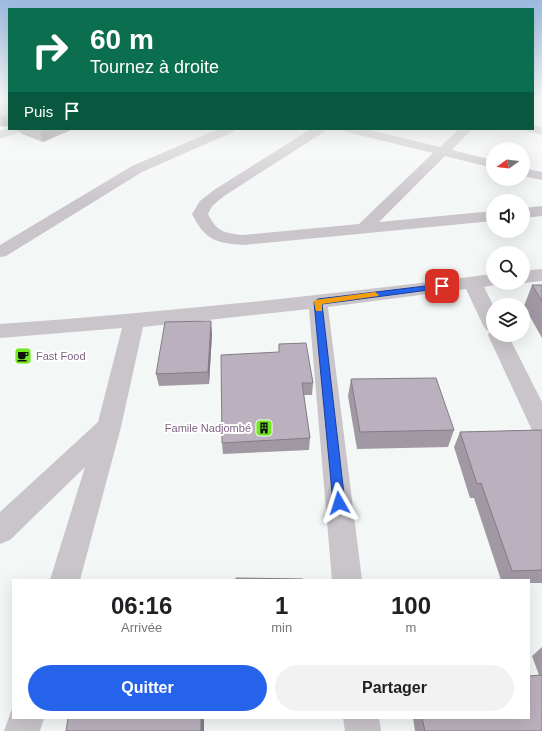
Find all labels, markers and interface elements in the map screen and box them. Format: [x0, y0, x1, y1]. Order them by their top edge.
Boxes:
icon: right [24, 24, 76, 76]
text: 60 m [90, 24, 154, 55]
text: Tournez à droite [90, 57, 219, 77]
icon: arrive [61, 100, 83, 122]
text: Puis [24, 103, 53, 120]
north arrow [486, 142, 530, 186]
map controls [486, 142, 530, 342]
button: sound [486, 194, 530, 238]
button: search [486, 246, 530, 290]
pin [425, 269, 459, 303]
icon: arrive [431, 275, 453, 297]
button: layers [486, 298, 530, 342]
cafe icon: Fast Food [13, 346, 33, 366]
place label: Fast Food [36, 350, 86, 362]
building icon: Famile Nadjombé [254, 418, 274, 438]
place label: Famile Nadjombé [165, 422, 251, 434]
position arrow [318, 482, 360, 524]
text: 06:16 [111, 592, 172, 619]
text: 1 [275, 592, 288, 619]
text: 100 [391, 592, 431, 619]
text: Arrivée [121, 620, 162, 635]
text: min [271, 620, 292, 635]
text: m [406, 620, 416, 635]
button: Quitter [28, 665, 267, 711]
button: Partager [275, 665, 514, 711]

